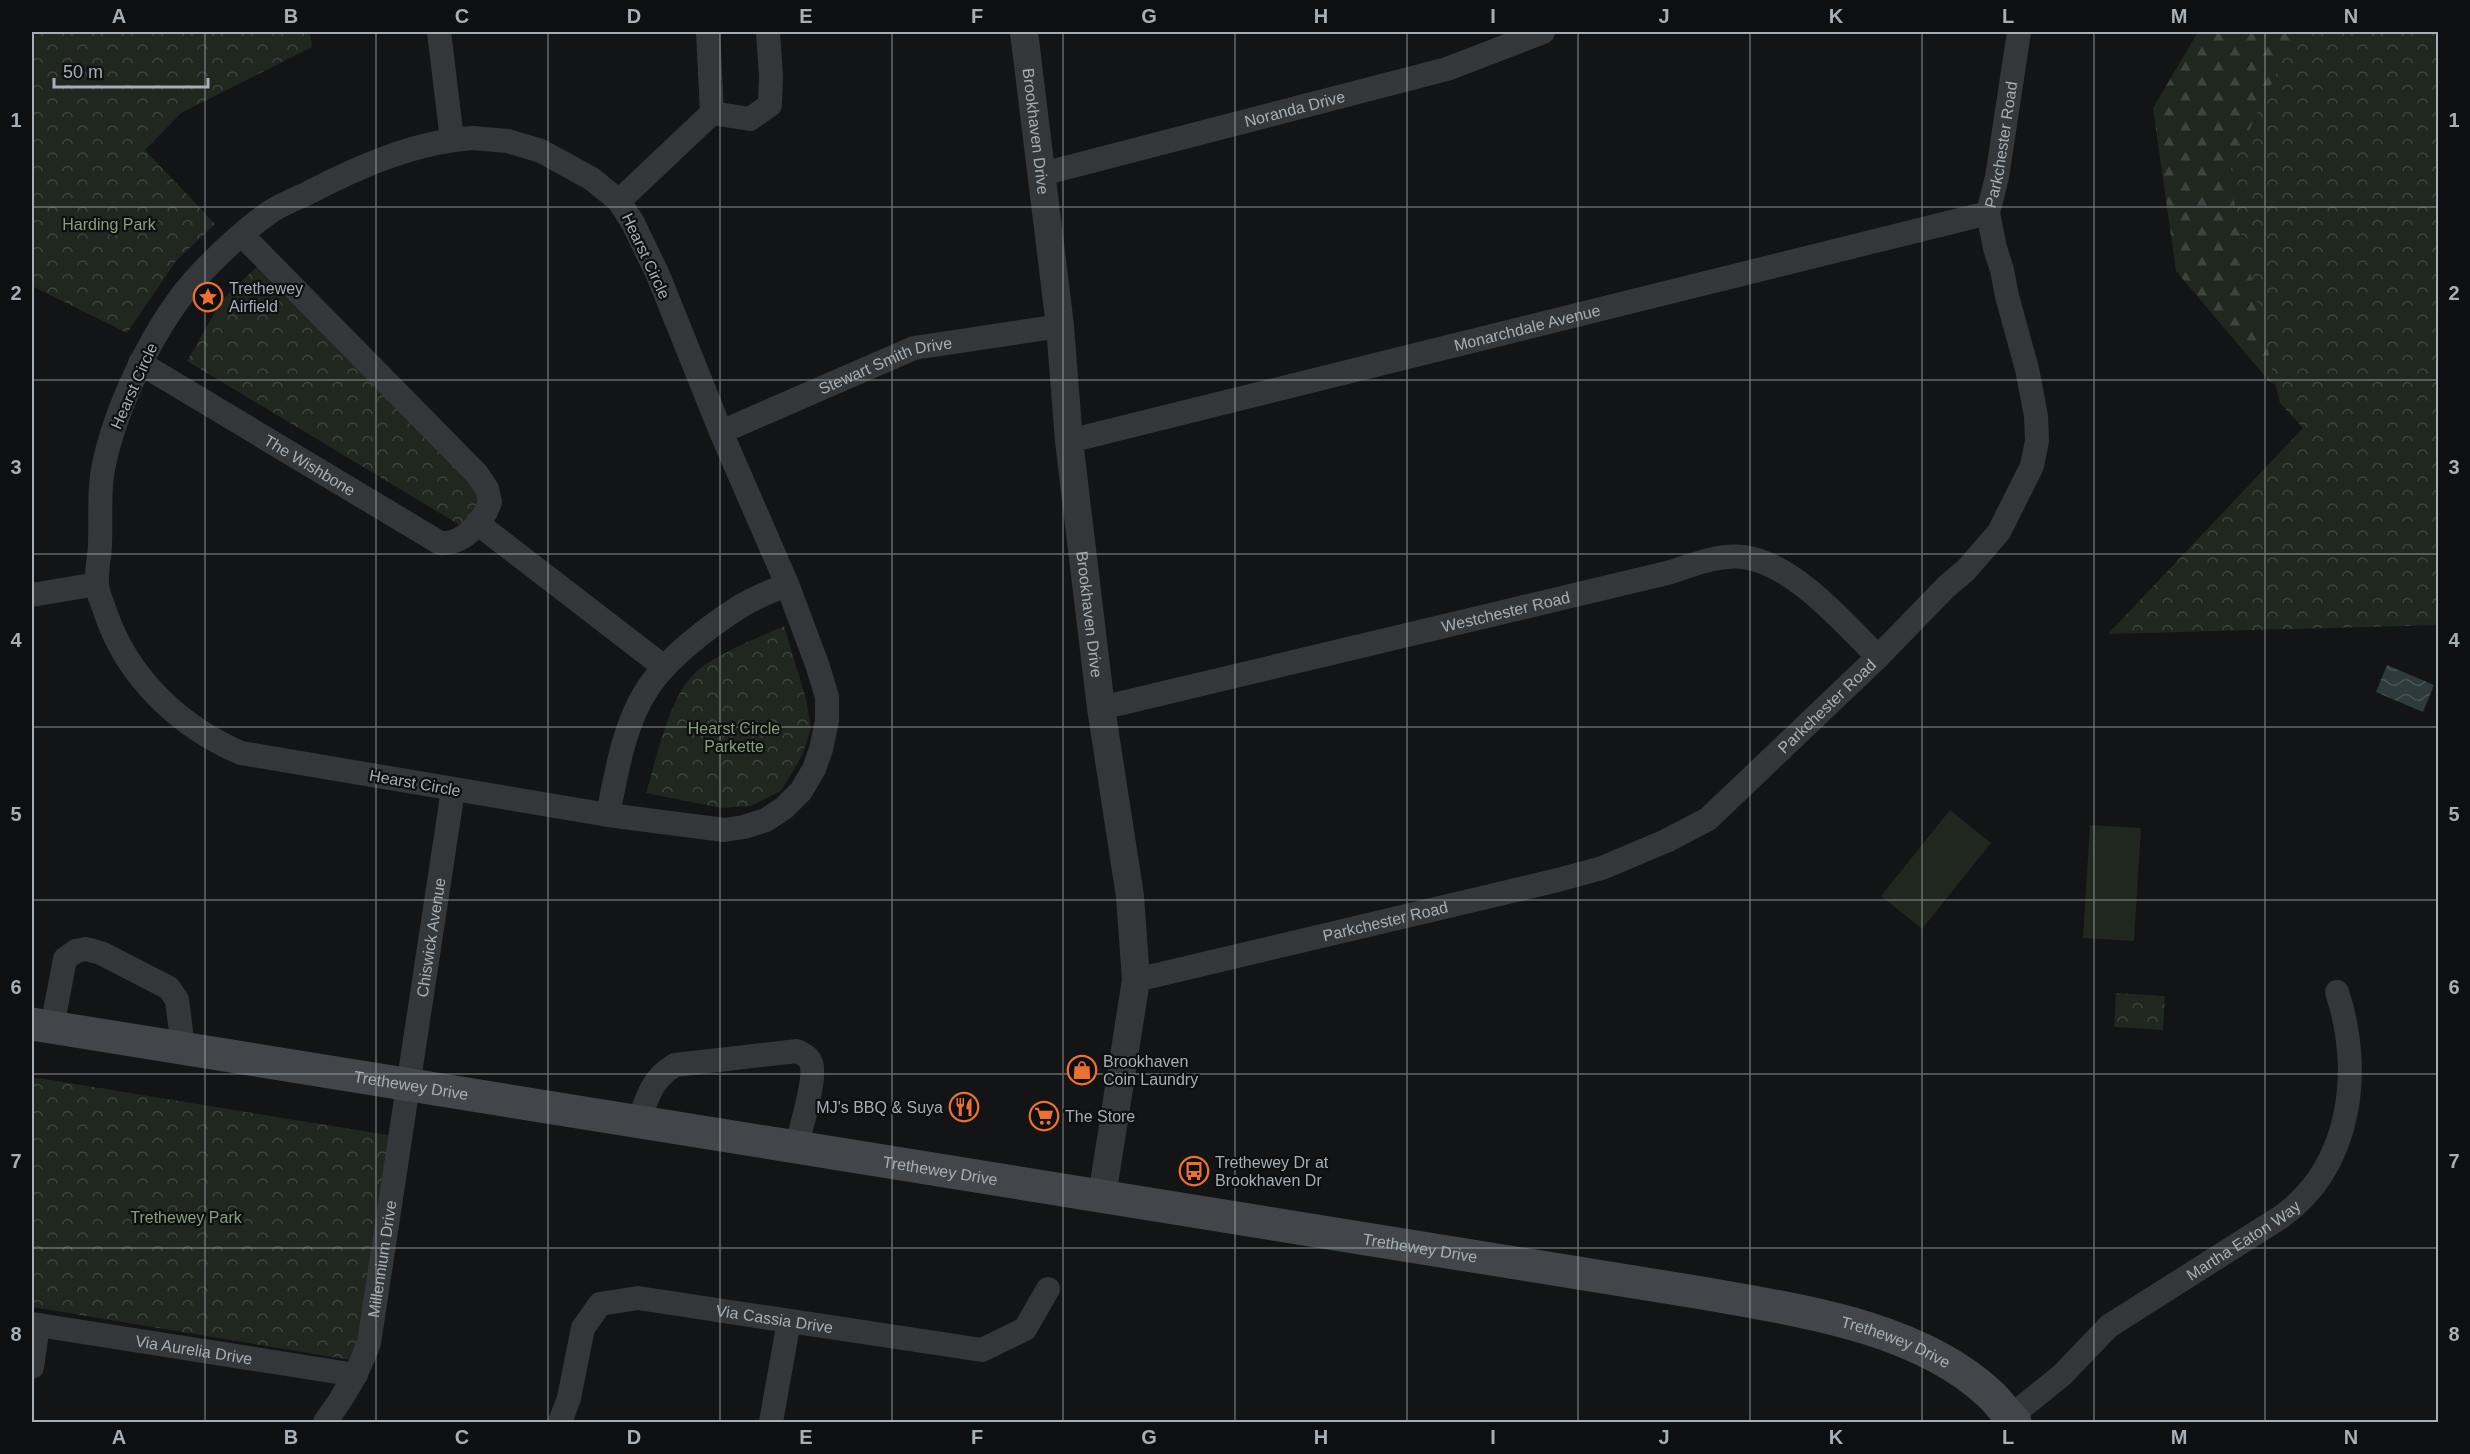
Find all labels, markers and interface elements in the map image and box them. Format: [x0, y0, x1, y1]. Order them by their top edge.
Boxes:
text: A [112, 5, 126, 27]
text: B [284, 5, 298, 27]
text: C [455, 5, 469, 27]
text: D [627, 5, 641, 27]
text: E [799, 5, 813, 27]
text: F [971, 5, 983, 27]
text: G [1141, 5, 1157, 27]
text: H [1314, 5, 1328, 27]
text: I [1490, 5, 1496, 27]
text: J [1658, 5, 1670, 27]
text: K [1829, 5, 1844, 27]
text: L [2002, 5, 2014, 27]
text: M [2171, 5, 2187, 27]
text: N [2344, 5, 2358, 27]
scale bar [54, 51, 208, 89]
text: 50 m [63, 62, 103, 82]
street label: Brookhaven Drive [1020, 67, 1052, 196]
street label: Parkchester Road [1981, 80, 2020, 210]
street label: Noranda Drive [1243, 87, 1347, 130]
text: 1 [10, 109, 22, 131]
text: 1 [2448, 109, 2460, 131]
street label: Hearst Circle [619, 211, 673, 302]
park label: Harding Park [62, 216, 157, 233]
place label: Trethewey Airfield [229, 280, 303, 315]
place icon: Trethewey Airfield [192, 281, 224, 313]
text: 2 [10, 282, 22, 304]
text: 2 [2448, 282, 2460, 304]
street label: Monarchdale Avenue [1452, 301, 1602, 354]
street label: Stewart Smith Drive [816, 334, 953, 397]
street label: Hearst Circle [107, 340, 161, 432]
street label: The Wishbone [261, 431, 359, 499]
text: 3 [10, 456, 22, 478]
text: 3 [2448, 456, 2460, 478]
street label: Brookhaven Drive [1074, 550, 1106, 678]
street label: Westchester Road [1440, 588, 1572, 635]
text: 4 [10, 629, 22, 651]
text: 4 [2448, 629, 2460, 651]
street label: Parkchester Road [1774, 656, 1879, 756]
park label: Hearst Circle Parkette [688, 720, 780, 755]
street label: Hearst Circle [368, 767, 462, 799]
text: 5 [10, 803, 22, 825]
text: 5 [2448, 803, 2460, 825]
street label: Chiswick Avenue [413, 876, 448, 998]
street label: Parkchester Road [1321, 898, 1449, 944]
text: 6 [10, 976, 22, 998]
text: 6 [2448, 976, 2460, 998]
place label: Brookhaven Coin Laundry [1103, 1053, 1198, 1088]
shop icon: Brookhaven Coin Laundry [1066, 1054, 1098, 1086]
street label: Trethewey Drive [353, 1067, 470, 1103]
restaurant icon: MJ's BBQ & Suya [948, 1091, 980, 1123]
place label: MJ's BBQ & Suya [816, 1099, 943, 1116]
supermarket icon: The Store [1028, 1100, 1060, 1132]
place label: The Store [1065, 1108, 1135, 1125]
text: 7 [10, 1150, 22, 1172]
text: 7 [2448, 1150, 2460, 1172]
street label: Trethewey Drive [882, 1153, 999, 1188]
place label: Trethewey Dr at Brookhaven Dr [1215, 1154, 1329, 1189]
bus stop icon: Trethewey Dr at Brookhaven Dr [1178, 1155, 1210, 1187]
street label: Martha Eaton Way [2183, 1197, 2303, 1283]
street label: Millennium Drive [365, 1199, 399, 1319]
park label: Trethewey Park [130, 1209, 243, 1226]
street label: Trethewey Drive [1362, 1230, 1479, 1265]
street label: Via Cassia Drive [715, 1301, 834, 1336]
street label: Trethewey Drive [1839, 1313, 1953, 1371]
text: 8 [10, 1323, 22, 1345]
text: 8 [2448, 1323, 2460, 1345]
street label: Via Aurelia Drive [134, 1332, 254, 1367]
text: A [112, 1426, 126, 1448]
text: B [284, 1426, 298, 1448]
text: C [455, 1426, 469, 1448]
text: D [627, 1426, 641, 1448]
text: E [799, 1426, 813, 1448]
text: F [971, 1426, 983, 1448]
text: G [1141, 1426, 1157, 1448]
text: H [1314, 1426, 1328, 1448]
text: I [1490, 1426, 1496, 1448]
text: J [1658, 1426, 1670, 1448]
text: K [1829, 1426, 1844, 1448]
text: L [2002, 1426, 2014, 1448]
text: M [2171, 1426, 2187, 1448]
text: N [2344, 1426, 2358, 1448]

